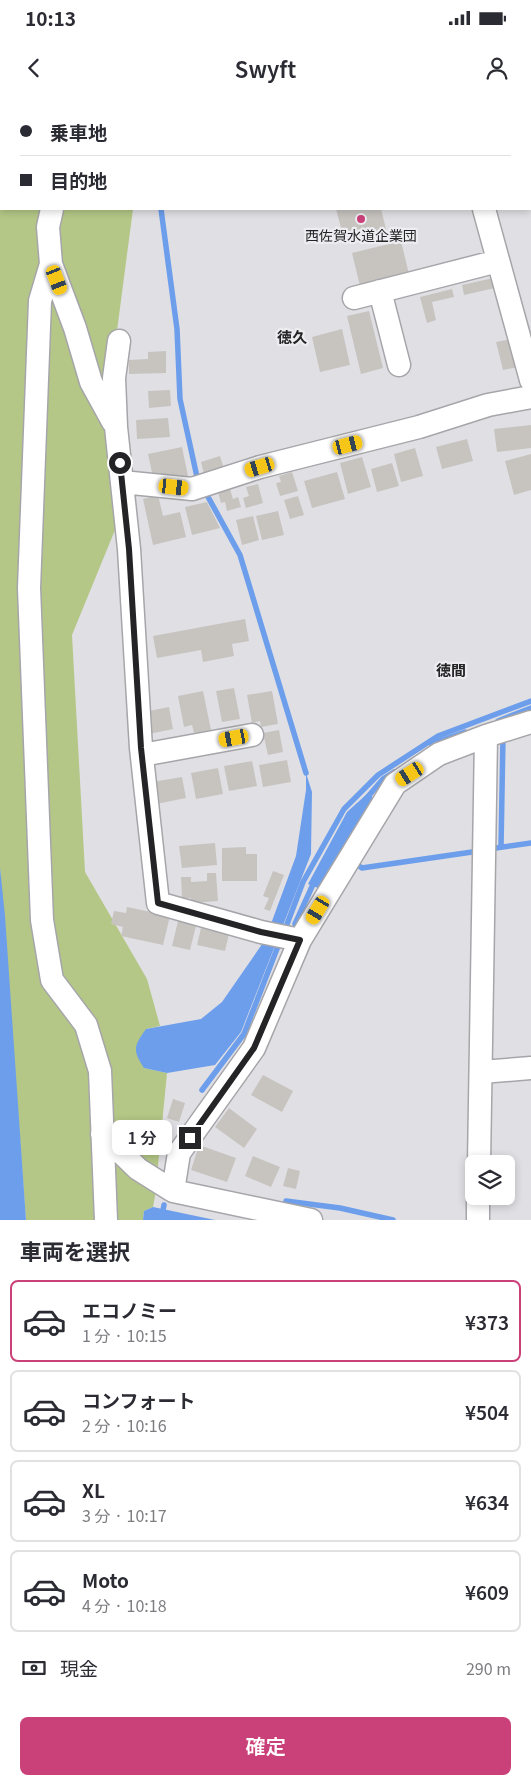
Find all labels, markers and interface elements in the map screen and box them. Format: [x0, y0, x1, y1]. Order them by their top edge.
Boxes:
text: 10:13 [25, 4, 76, 31]
text: Swyft [235, 52, 296, 84]
icon: back [20, 54, 48, 82]
icon: person [483, 54, 511, 82]
text: 乗車地 [50, 118, 107, 145]
text: 目的地 [50, 166, 107, 193]
marker: 西佐賀水道企業団 [355, 213, 367, 225]
place label: 西佐賀水道企業団 [305, 225, 417, 245]
car [44, 263, 69, 297]
district label: 徳久 [277, 326, 307, 347]
car [331, 434, 364, 456]
route start [109, 452, 131, 474]
car [243, 455, 276, 479]
car [158, 478, 189, 496]
district label: 徳間 [436, 659, 466, 680]
car [217, 728, 250, 748]
car [393, 760, 426, 788]
car [303, 893, 332, 927]
callout: 1 分 [112, 1120, 172, 1156]
text: 1 分 [128, 1125, 156, 1149]
route end [179, 1127, 201, 1149]
map controls [465, 1155, 515, 1205]
button: layers [465, 1155, 515, 1205]
text: 車両を選択 [20, 1234, 130, 1266]
text: エコノミー [82, 1296, 177, 1323]
icon: car [22, 1299, 67, 1344]
text: ¥373 [465, 1308, 509, 1335]
text: 1 分 · 10:15 [82, 1323, 167, 1347]
text: コンフォート [82, 1386, 195, 1413]
icon: car [22, 1389, 67, 1434]
text: ¥504 [465, 1398, 509, 1425]
text: 2 分 · 10:16 [82, 1413, 167, 1437]
text: XL [82, 1476, 105, 1503]
icon: car [22, 1479, 67, 1524]
text: ¥634 [465, 1488, 509, 1515]
text: 3 分 · 10:17 [82, 1503, 167, 1527]
text: Moto [82, 1566, 129, 1593]
icon: car [22, 1569, 67, 1614]
text: ¥609 [465, 1578, 509, 1605]
text: 4 分 · 10:18 [82, 1593, 167, 1617]
icon: cash [20, 1654, 48, 1682]
text: 現金 [60, 1654, 98, 1681]
text: 290 m [466, 1656, 511, 1680]
button: 確定 [20, 1717, 511, 1775]

